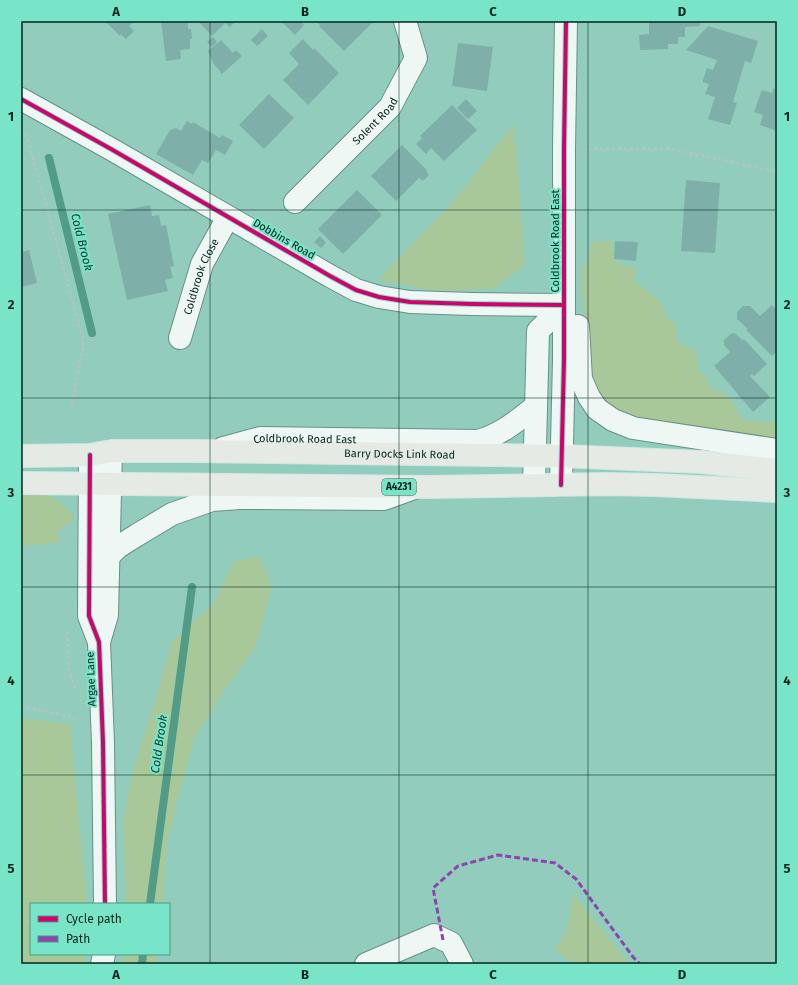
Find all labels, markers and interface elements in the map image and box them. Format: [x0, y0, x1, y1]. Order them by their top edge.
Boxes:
text: A [111, 4, 120, 19]
text: B [301, 4, 309, 19]
text: C [489, 4, 497, 19]
text: D [678, 4, 687, 19]
street label: Solent Road [350, 95, 400, 147]
text: 1 [8, 109, 14, 124]
text: 1 [784, 109, 790, 124]
street label: Coldbrook Road East [549, 189, 562, 292]
water label: Cold Brook [68, 212, 96, 273]
street label: Dobbins Road [251, 216, 317, 262]
street label: Coldbrook Close [181, 236, 221, 316]
text: 2 [8, 297, 15, 312]
text: 2 [784, 297, 791, 312]
street label: Coldbrook Road East [252, 431, 356, 446]
street label: Barry Docks Link Road [344, 447, 455, 461]
road number: A4231 [382, 479, 416, 495]
text: 3 [7, 485, 15, 500]
text: 3 [783, 485, 791, 500]
street label: Argae Lane [84, 651, 98, 707]
text: 4 [7, 673, 15, 688]
text: 4 [783, 673, 791, 688]
water label: Cold Brook [148, 713, 170, 774]
text: 5 [8, 861, 15, 876]
text: 5 [784, 861, 791, 876]
legend [30, 903, 170, 955]
text: Cycle path [66, 912, 122, 926]
text: Path [66, 932, 90, 946]
text: A [111, 967, 120, 982]
text: B [301, 967, 309, 982]
text: C [489, 967, 497, 982]
text: D [678, 967, 687, 982]

